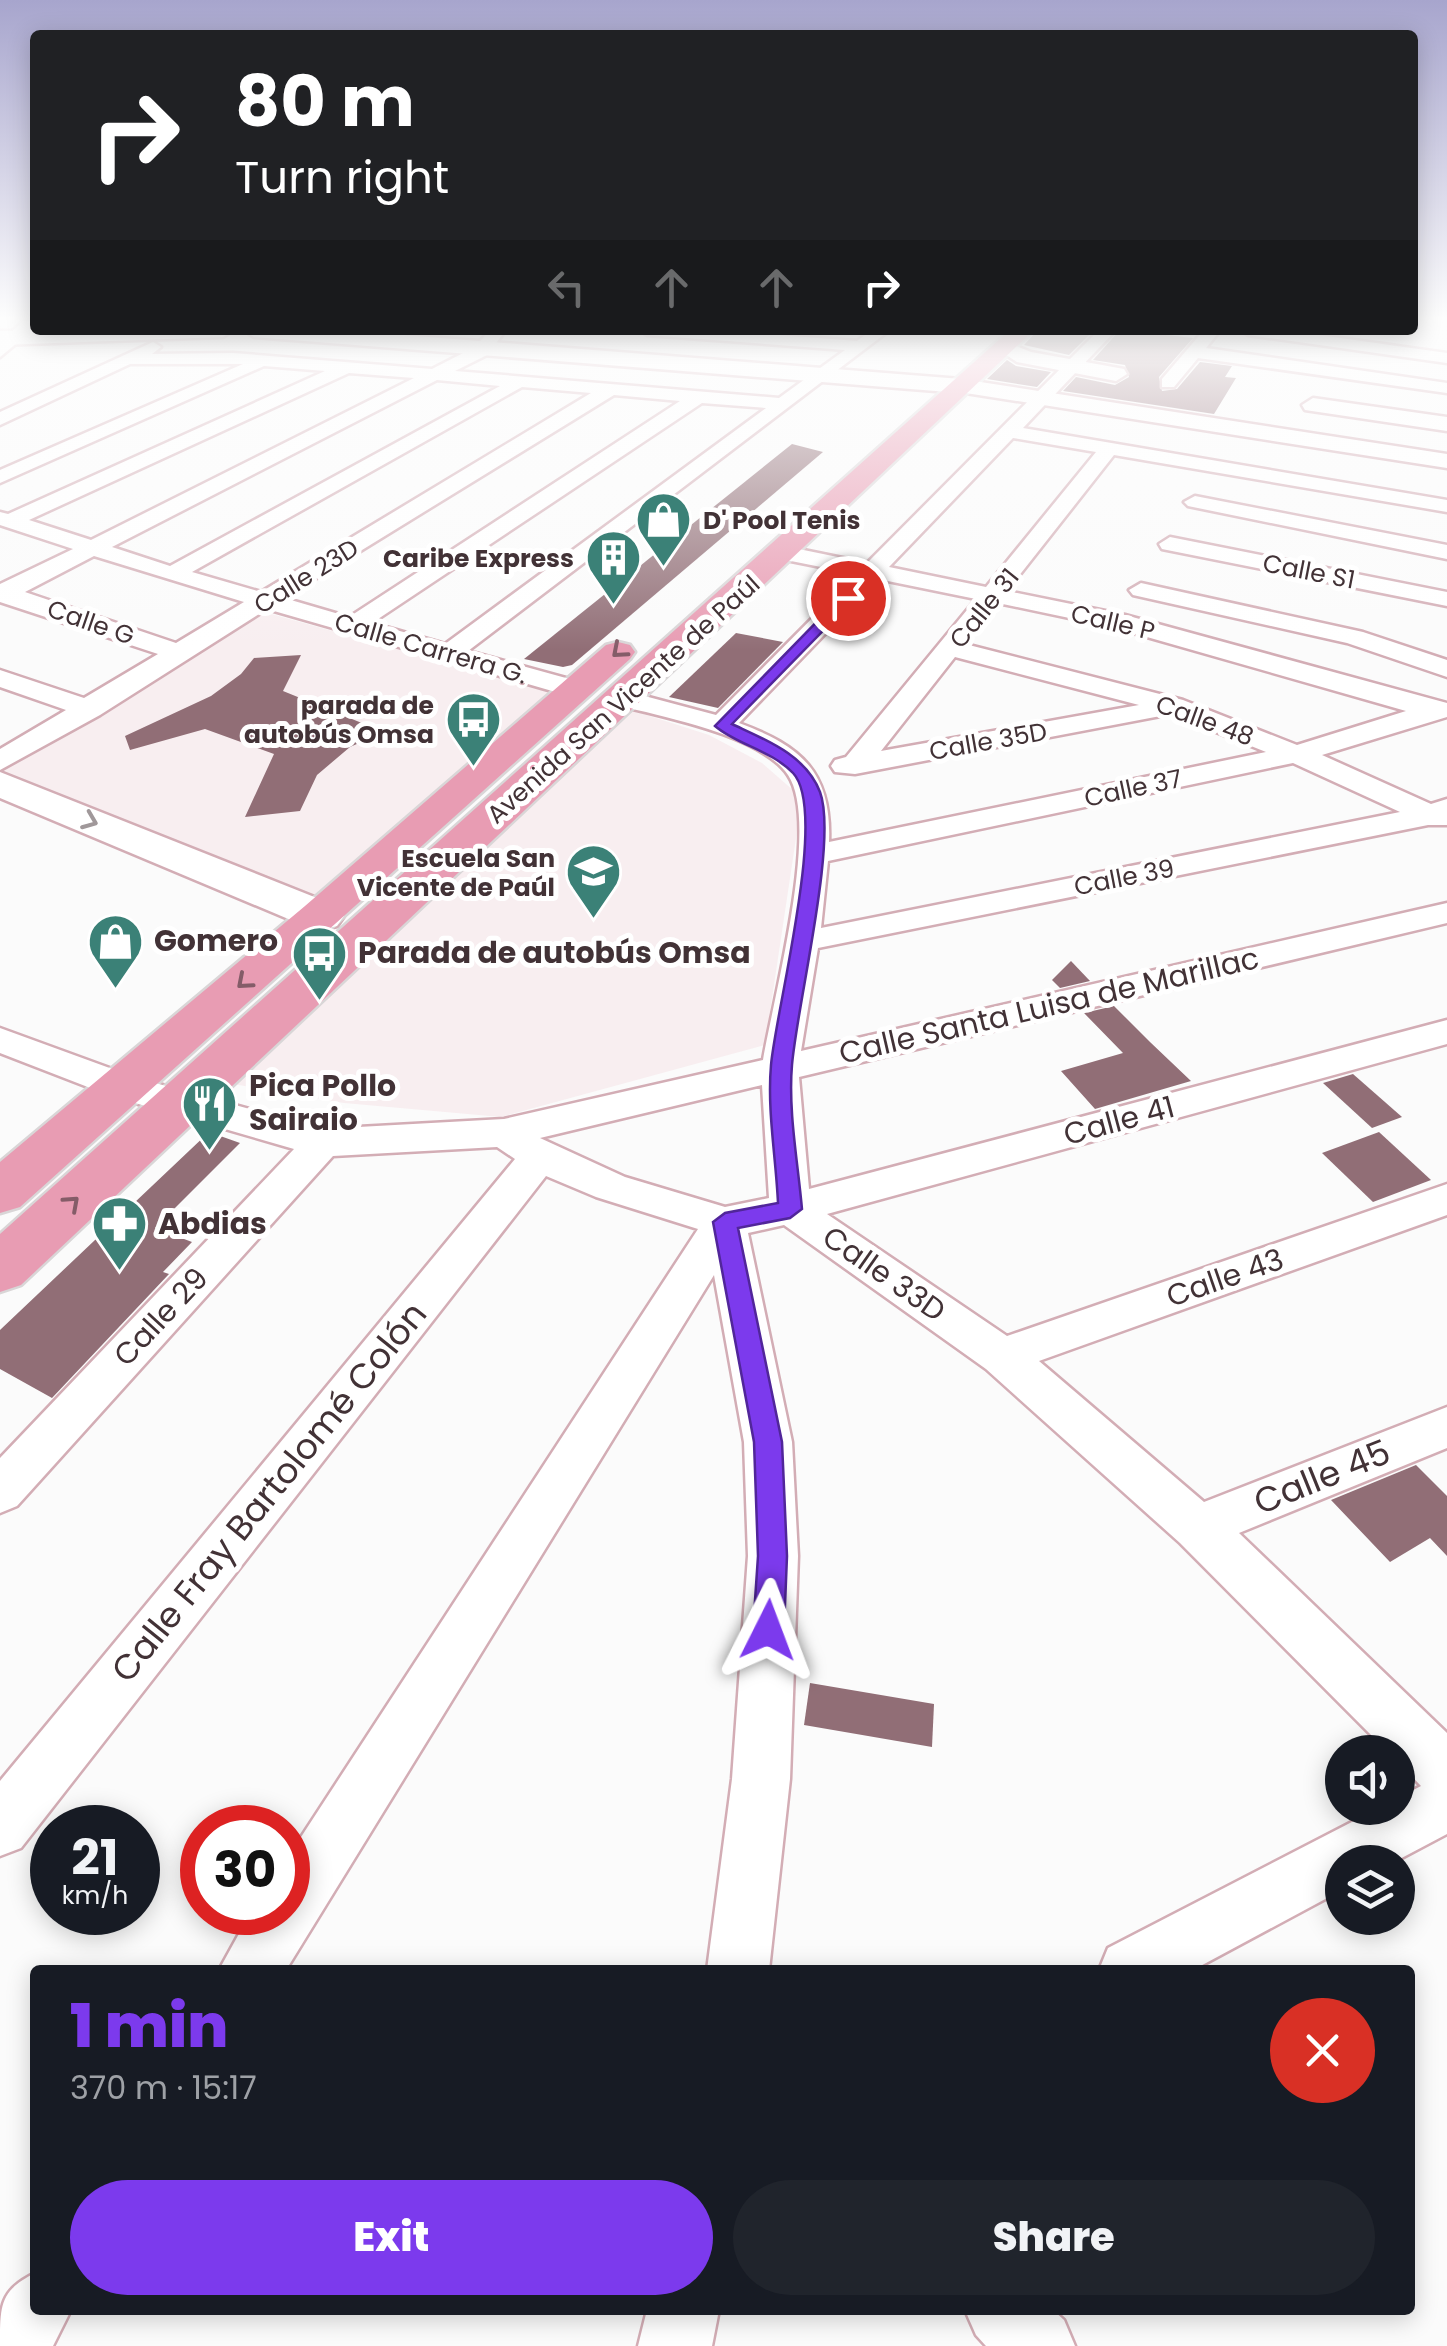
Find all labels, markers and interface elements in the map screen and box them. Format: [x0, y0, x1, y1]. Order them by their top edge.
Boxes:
text: 80 m [235, 52, 415, 151]
icon: right [70, 70, 200, 200]
text: Turn right [235, 146, 449, 209]
icon: left [539, 260, 594, 315]
icon: ahead [644, 260, 699, 315]
icon: ahead [749, 260, 804, 315]
icon: right [854, 260, 909, 315]
shop icon: D' Pool Tenis [634, 490, 694, 569]
place label: D' Pool Tenis [703, 503, 860, 538]
building icon: Caribe Express [583, 528, 643, 607]
street label: Calle 23D [247, 530, 365, 622]
place label: Caribe Express [383, 541, 574, 576]
street label: Calle S1 [1260, 545, 1358, 598]
pin [806, 556, 891, 641]
street label: Calle 31 [941, 561, 1027, 656]
street label: Avenida San Vicente de Paúl [479, 567, 768, 832]
icon: arrive [821, 571, 876, 626]
street label: Calle G [43, 591, 139, 654]
street label: Calle P [1067, 596, 1158, 649]
street label: Calle Carrera G. [331, 604, 531, 693]
one-way arrow [612, 640, 631, 658]
street label: Calle 48 [1151, 687, 1259, 754]
place label: parada de autobús Omsa [244, 688, 434, 752]
bus stop icon: parada de autobús Omsa [443, 689, 503, 768]
street label: Calle 35D [927, 714, 1050, 769]
street label: Calle 37 [1081, 761, 1185, 816]
one-way arrow [80, 809, 98, 829]
place label: Escuela San Vicente de Paúl [357, 841, 555, 905]
school or university icon: Escuela San Vicente de Paúl [564, 842, 624, 921]
street label: Calle 39 [1071, 851, 1177, 904]
shop icon: Gomero [85, 911, 145, 990]
place label: Gomero [154, 919, 278, 962]
bus stop icon: Parada de autobús Omsa [289, 923, 349, 1002]
place label: Parada de autobús Omsa [358, 931, 751, 974]
street label: Calle Santa Luisa de Marillac [835, 936, 1263, 1075]
one-way arrow [238, 971, 256, 989]
place label: Pica Pollo Sairaio [249, 1064, 396, 1141]
restaurant icon: Pica Pollo Sairaio [180, 1073, 240, 1152]
street label: Calle 41 [1059, 1085, 1179, 1156]
pharmacy icon: Abdias [89, 1194, 149, 1273]
one-way arrow [60, 1197, 79, 1215]
place label: Abdias [158, 1202, 267, 1245]
street label: Calle 33D [814, 1215, 955, 1332]
street label: Calle 43 [1160, 1237, 1289, 1318]
street label: Calle 29 [104, 1258, 218, 1376]
street label: Calle Fray Bartolomé Colón [100, 1291, 438, 1692]
street label: Calle 45 [1246, 1427, 1397, 1526]
position arrow [716, 1578, 820, 1682]
map controls [1325, 1735, 1415, 1935]
button: sound [1325, 1735, 1415, 1825]
speed limit sign: 30 [180, 1805, 310, 1935]
text: 21 [71, 1822, 119, 1893]
button: layers [1325, 1845, 1415, 1935]
text: km/h [62, 1878, 128, 1913]
text: 1 min [70, 1984, 228, 2068]
button: close [1270, 1998, 1375, 2103]
text: 370 m · 15:17 [70, 2065, 257, 2110]
button: Exit [70, 2180, 713, 2295]
button: Share [733, 2180, 1375, 2295]

